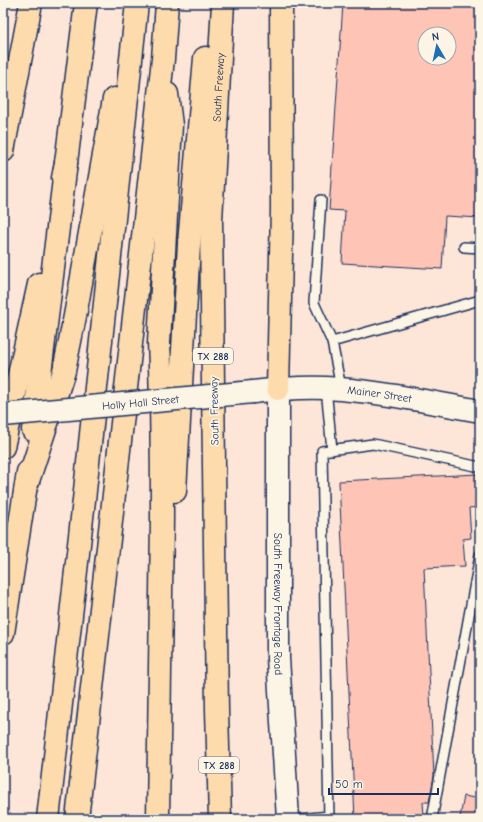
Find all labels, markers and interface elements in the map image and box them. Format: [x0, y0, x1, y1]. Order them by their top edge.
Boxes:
north arrow [417, 26, 457, 66]
text: N [431, 30, 440, 44]
street label: South Freeway [210, 53, 227, 122]
road number: TX 288 [193, 348, 233, 364]
street label: South Freeway [207, 376, 222, 445]
street label: Mainer Street [347, 384, 413, 406]
street label: Holly Hall Street [102, 393, 180, 413]
street label: South Freeway Frontage Road [271, 533, 285, 676]
road number: TX 288 [199, 757, 239, 773]
scale bar [329, 770, 438, 796]
text: 50 m [335, 777, 363, 791]

